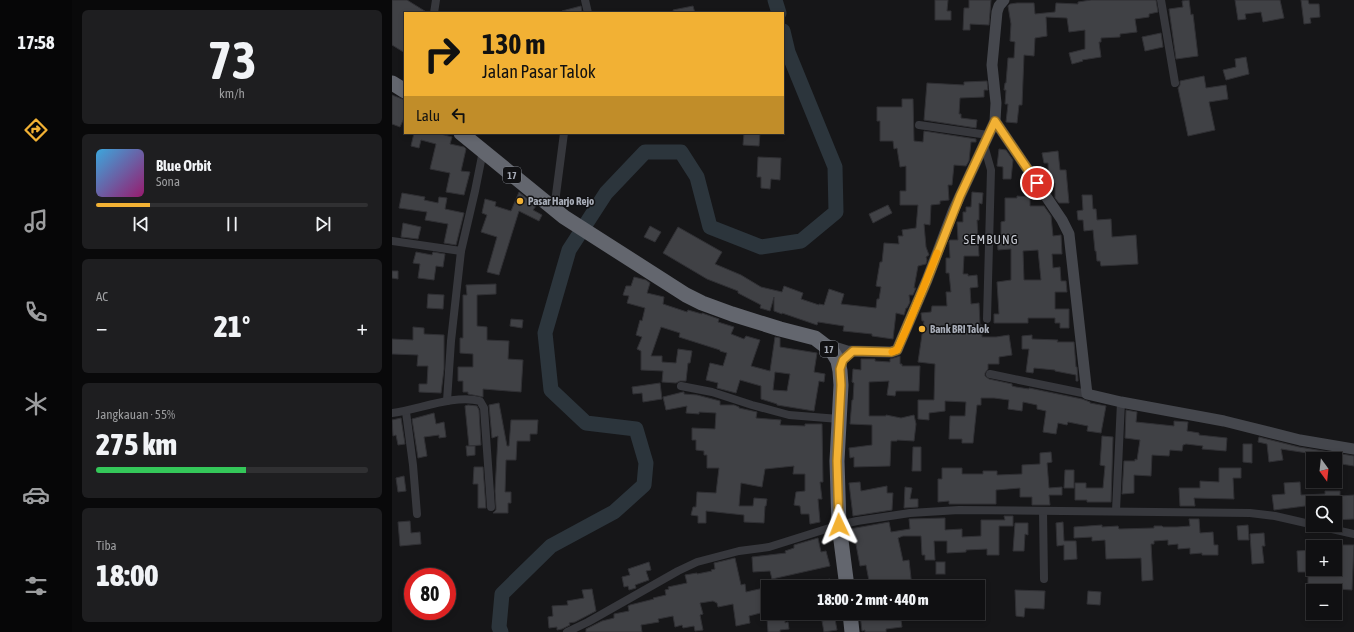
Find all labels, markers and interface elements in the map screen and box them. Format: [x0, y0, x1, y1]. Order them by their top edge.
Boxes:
icon: right [416, 28, 468, 80]
text: 130 m [482, 28, 545, 60]
text: 73 [208, 30, 256, 90]
text: 17:58 [17, 32, 55, 53]
text: Jalan Pasar Talok [482, 61, 596, 82]
text: km/h [219, 86, 245, 101]
icon: left [448, 104, 470, 126]
text: Lalu [416, 107, 440, 124]
icon: directions [22, 116, 50, 144]
text: Blue Orbit [156, 157, 211, 174]
pin [1020, 166, 1054, 200]
road number: 17 [503, 167, 521, 183]
icon: arrive [1026, 172, 1048, 194]
text: Sona [156, 174, 180, 189]
place label: Pasar Harjo Rejo [528, 195, 594, 207]
marker: Pasar Harjo Rejo [515, 196, 525, 206]
icon: music [22, 207, 50, 235]
icon: previous [130, 213, 152, 235]
icon: pause [221, 213, 243, 235]
icon: next [312, 213, 334, 235]
district label: SEMBUNG [963, 232, 1019, 247]
text: AC [96, 289, 108, 304]
icon: phone [22, 298, 50, 326]
text: 21° [214, 309, 250, 343]
text: − [96, 314, 107, 340]
text: + [357, 314, 368, 340]
place label: Bank BRI Talok [930, 323, 989, 335]
marker: Bank BRI Talok [917, 324, 927, 334]
road number: 17 [820, 341, 838, 357]
icon: climate [22, 390, 50, 418]
text: Jangkauan · 55% [96, 407, 175, 422]
text: 275 km [96, 427, 177, 461]
north arrow [1306, 452, 1342, 488]
map controls [1306, 452, 1342, 620]
icon: car [22, 481, 50, 509]
button: search [1306, 496, 1342, 532]
position arrow [818, 504, 860, 546]
text: Tiba [96, 538, 117, 553]
button: + [1306, 540, 1342, 576]
text: 18:00 [96, 558, 158, 592]
speed limit sign: 80 [404, 568, 456, 620]
icon: filters [22, 572, 50, 600]
button: − [1306, 584, 1342, 620]
text: 18:00 · 2 mnt · 440 m [817, 591, 929, 608]

